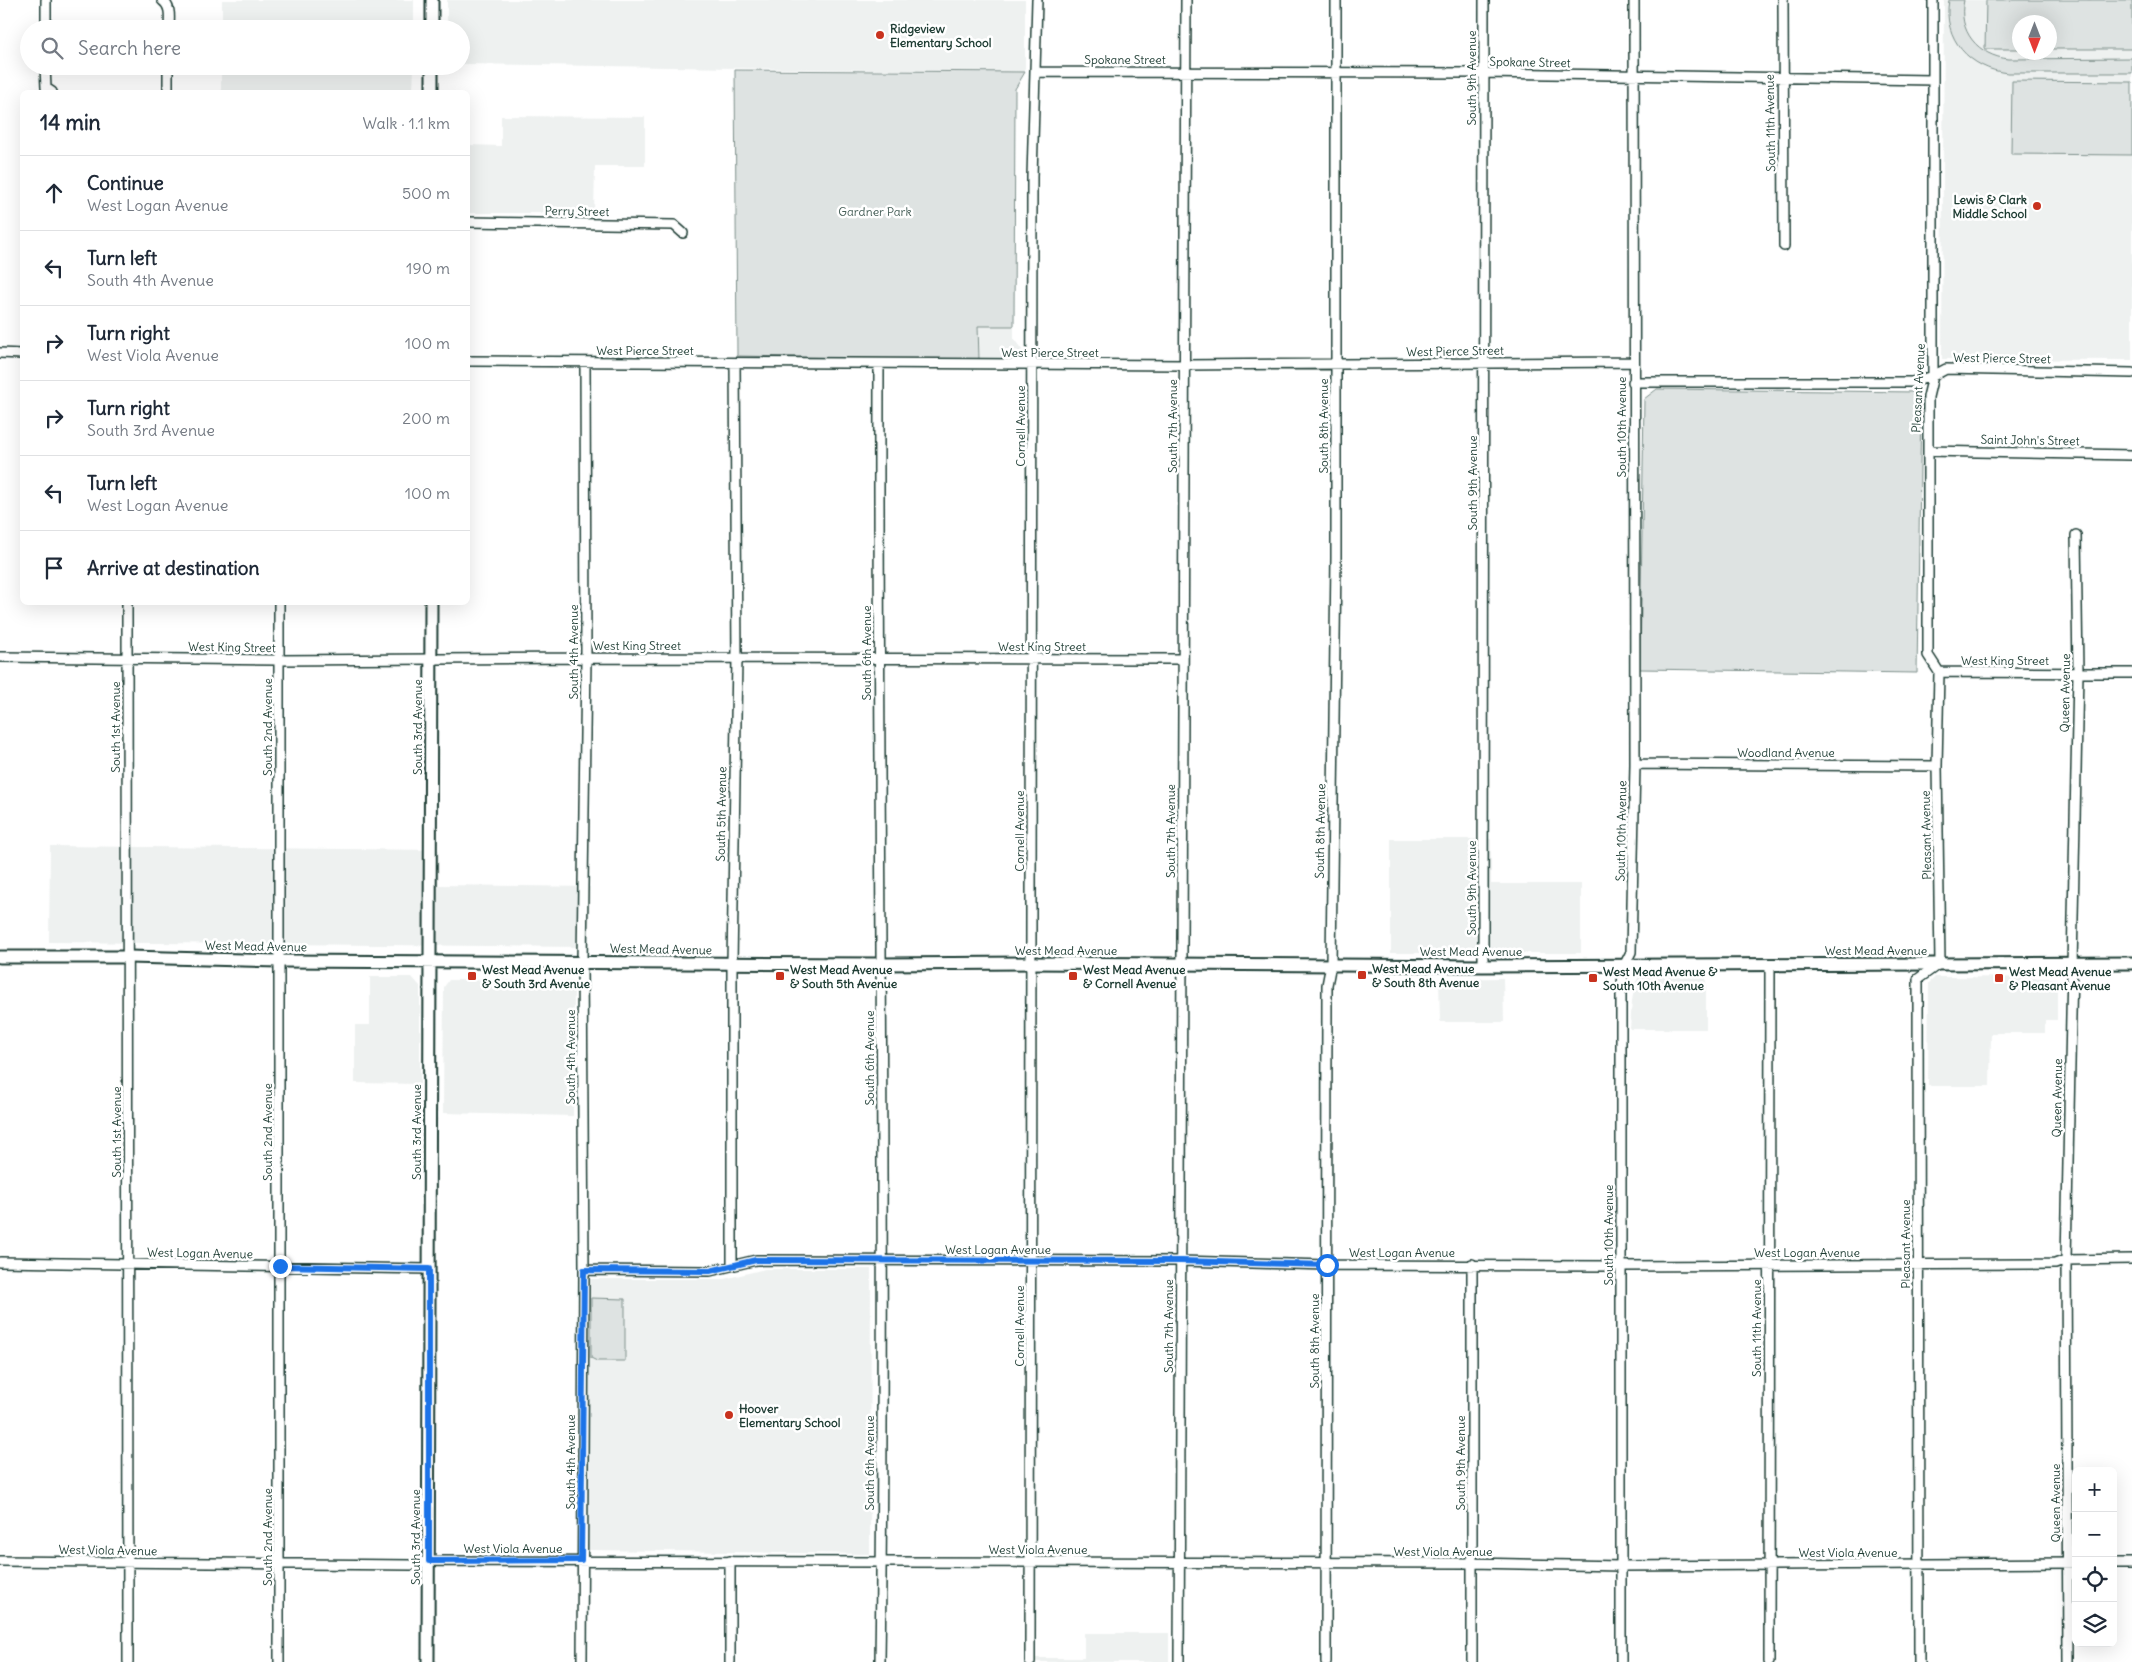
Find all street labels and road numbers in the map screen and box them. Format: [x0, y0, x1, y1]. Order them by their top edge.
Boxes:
street label: South 9th Avenue [1464, 30, 1479, 126]
street label: Spokane Street [1084, 52, 1166, 67]
street label: Spokane Street [1489, 54, 1571, 70]
street label: South 11th Avenue [1762, 74, 1778, 172]
street label: Perry Street [545, 203, 609, 219]
street label: West Pierce Street [596, 343, 694, 358]
street label: West Pierce Street [1406, 343, 1504, 359]
street label: Pleasant Avenue [1908, 343, 1928, 433]
street label: West Pierce Street [1001, 345, 1099, 360]
street label: West Pierce Street [1953, 350, 2051, 366]
street label: South 10th Avenue [1614, 377, 1629, 477]
street label: South 8th Avenue [1316, 378, 1331, 474]
street label: South 7th Avenue [1165, 379, 1180, 473]
street label: Cornell Avenue [1013, 385, 1028, 467]
street label: Saint John's Street [1980, 432, 2080, 448]
street label: South 9th Avenue [1465, 435, 1480, 531]
street label: South 4th Avenue [566, 604, 581, 700]
street label: South 6th Avenue [859, 605, 874, 701]
street label: West King Street [593, 638, 681, 653]
street label: West King Street [188, 639, 276, 655]
street label: West King Street [998, 639, 1086, 654]
street label: West King Street [1961, 653, 2049, 668]
street label: Queen Avenue [2057, 653, 2073, 733]
street label: South 2nd Avenue [260, 678, 275, 776]
street label: South 3rd Avenue [410, 679, 425, 775]
street label: South 1st Avenue [108, 681, 123, 773]
street label: Woodland Avenue [1737, 745, 1835, 760]
street label: South 5th Avenue [713, 766, 729, 862]
street label: South 10th Avenue [1613, 780, 1629, 882]
street label: South 8th Avenue [1312, 783, 1328, 879]
street label: South 7th Avenue [1163, 784, 1178, 878]
street label: Cornell Avenue [1012, 790, 1027, 872]
street label: Pleasant Avenue [1918, 790, 1934, 880]
street label: South 9th Avenue [1464, 840, 1479, 936]
street label: West Mead Avenue [205, 938, 307, 954]
street label: West Mead Avenue [610, 941, 712, 957]
street label: West Mead Avenue [1015, 943, 1117, 958]
street label: West Mead Avenue [1825, 943, 1927, 958]
street label: West Mead Avenue [1420, 944, 1522, 959]
street label: South 4th Avenue [563, 1009, 578, 1105]
street label: South 6th Avenue [862, 1010, 877, 1106]
street label: Queen Avenue [2049, 1058, 2065, 1138]
street label: South 2nd Avenue [260, 1083, 275, 1181]
street label: South 3rd Avenue [409, 1084, 424, 1180]
street label: South 1st Avenue [109, 1086, 124, 1178]
street label: South 10th Avenue [1601, 1185, 1616, 1285]
street label: Pleasant Avenue [1898, 1199, 1913, 1289]
street label: West Logan Avenue [945, 1242, 1051, 1257]
street label: West Logan Avenue [147, 1245, 253, 1261]
street label: West Logan Avenue [1349, 1245, 1455, 1260]
street label: West Logan Avenue [1754, 1245, 1860, 1260]
street label: South 7th Avenue [1161, 1279, 1176, 1373]
street label: South 11th Avenue [1749, 1279, 1764, 1377]
street label: Cornell Avenue [1012, 1285, 1027, 1367]
street label: South 8th Avenue [1307, 1293, 1322, 1389]
street label: South 4th Avenue [563, 1414, 578, 1510]
street label: South 6th Avenue [862, 1415, 877, 1511]
street label: South 9th Avenue [1453, 1415, 1468, 1511]
street label: Queen Avenue [2048, 1464, 2063, 1542]
street label: South 2nd Avenue [260, 1488, 275, 1586]
street label: South 3rd Avenue [408, 1489, 423, 1585]
street label: West Viola Avenue [464, 1541, 562, 1556]
street label: West Viola Avenue [58, 1542, 158, 1558]
street label: West Viola Avenue [989, 1542, 1087, 1557]
street label: West Viola Avenue [1394, 1544, 1492, 1559]
street label: West Viola Avenue [1799, 1545, 1897, 1560]

